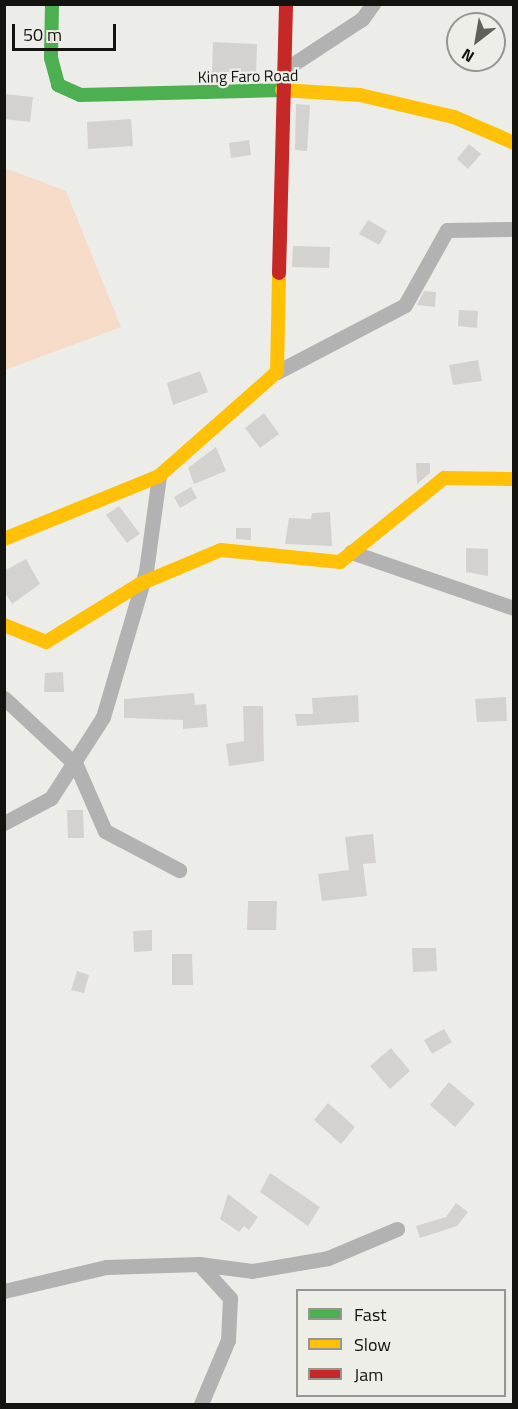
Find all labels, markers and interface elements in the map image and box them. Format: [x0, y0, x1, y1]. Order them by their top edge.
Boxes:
scale bar [15, 12, 118, 50]
north arrow [446, 12, 506, 72]
text: 50 m [23, 21, 62, 48]
text: N [457, 43, 479, 69]
street label: King Faro Road [197, 66, 299, 86]
legend [296, 1289, 506, 1397]
text: Fast [354, 1301, 387, 1328]
text: Slow [354, 1331, 391, 1358]
text: Jam [354, 1361, 383, 1388]

